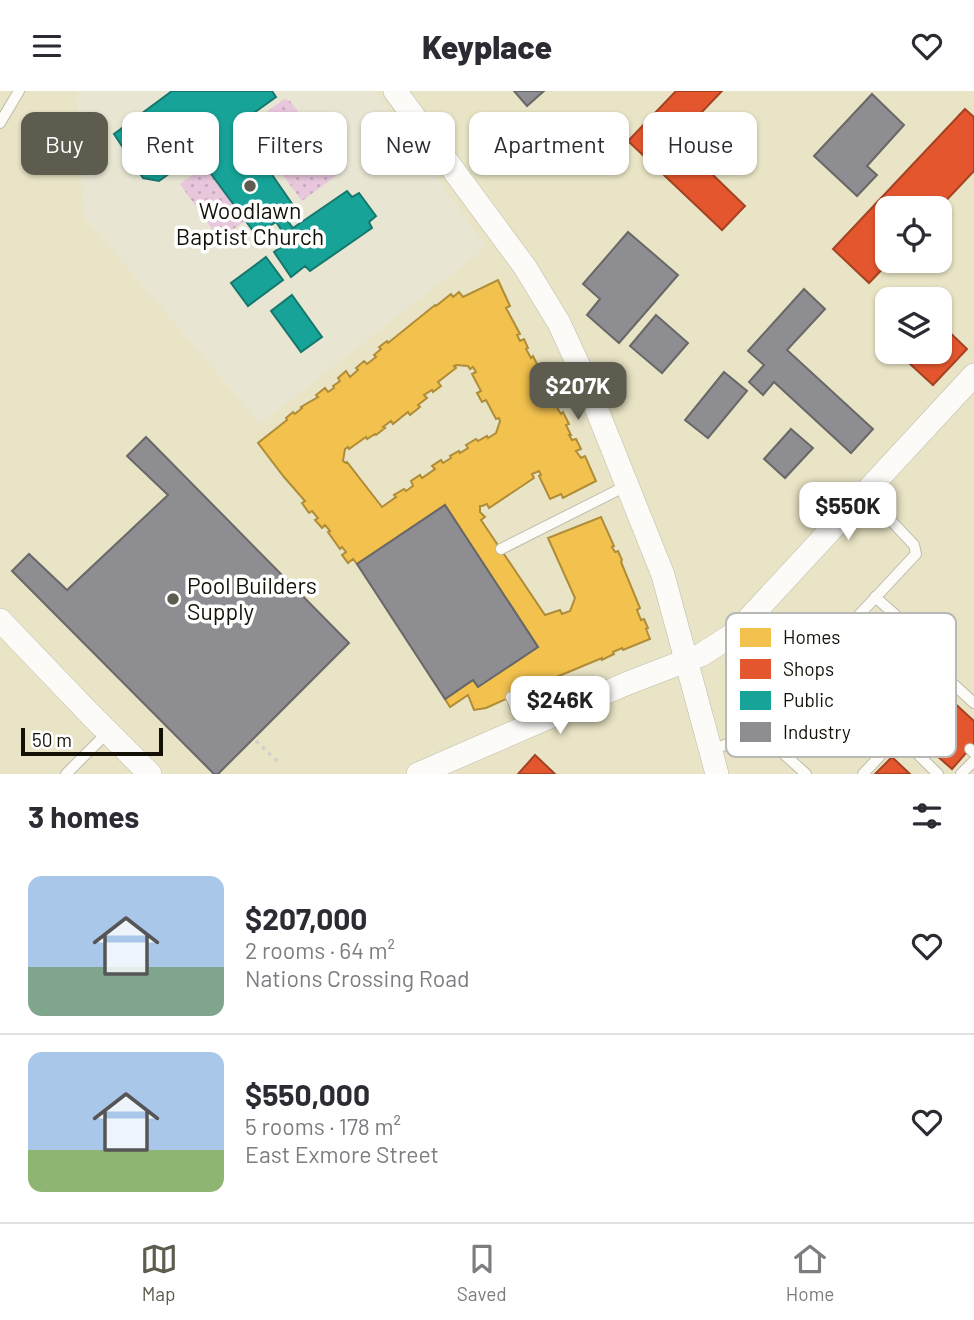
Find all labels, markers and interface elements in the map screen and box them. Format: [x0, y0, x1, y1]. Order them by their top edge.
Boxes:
icon: menu [28, 27, 66, 65]
text: Keyplace [422, 27, 552, 65]
icon: heart [908, 27, 946, 65]
chip: Buy [21, 112, 108, 175]
chip: Rent [122, 112, 219, 175]
chip: Filters [233, 112, 347, 175]
chip: New [361, 112, 455, 175]
chip: Apartment [469, 112, 629, 175]
chip: House [643, 112, 757, 175]
marker: Woodlawn Baptist Church [242, 178, 258, 194]
place label: Woodlawn Baptist Church [176, 196, 324, 250]
map controls [875, 196, 952, 364]
button: locate [875, 196, 952, 273]
button: layers [875, 287, 952, 364]
pin: $207K [529, 363, 627, 422]
text: $207K [546, 371, 610, 399]
pin: $550K [799, 483, 897, 542]
text: $550K [815, 491, 881, 519]
place label: Pool Builders Supply [187, 571, 317, 625]
marker: Pool Builders Supply [165, 591, 181, 607]
legend [726, 613, 956, 757]
text: Homes [783, 625, 840, 648]
text: Shops [783, 657, 834, 680]
pin: $246K [511, 677, 609, 736]
text: $246K [527, 685, 593, 713]
text: Public [783, 688, 834, 711]
text: Industry [783, 720, 851, 743]
scale bar [21, 725, 163, 757]
text: 50 m [32, 728, 72, 751]
icon: filters [908, 797, 946, 835]
text: 3 homes [28, 798, 139, 834]
text: $207,000 [245, 900, 367, 936]
icon: home [84, 904, 168, 988]
icon: heart [908, 927, 946, 965]
text: 2 rooms · 64 m² [245, 936, 395, 964]
text: Nations Crossing Road [245, 964, 470, 992]
text: $550,000 [245, 1076, 370, 1112]
icon: home [84, 1080, 168, 1164]
icon: heart [908, 1103, 946, 1141]
text: 5 rooms · 178 m² [245, 1112, 401, 1140]
text: East Exmore Street [245, 1140, 439, 1168]
tab: Map [140, 1240, 178, 1305]
tab: Saved [457, 1240, 507, 1305]
tab: Home [786, 1240, 834, 1305]

